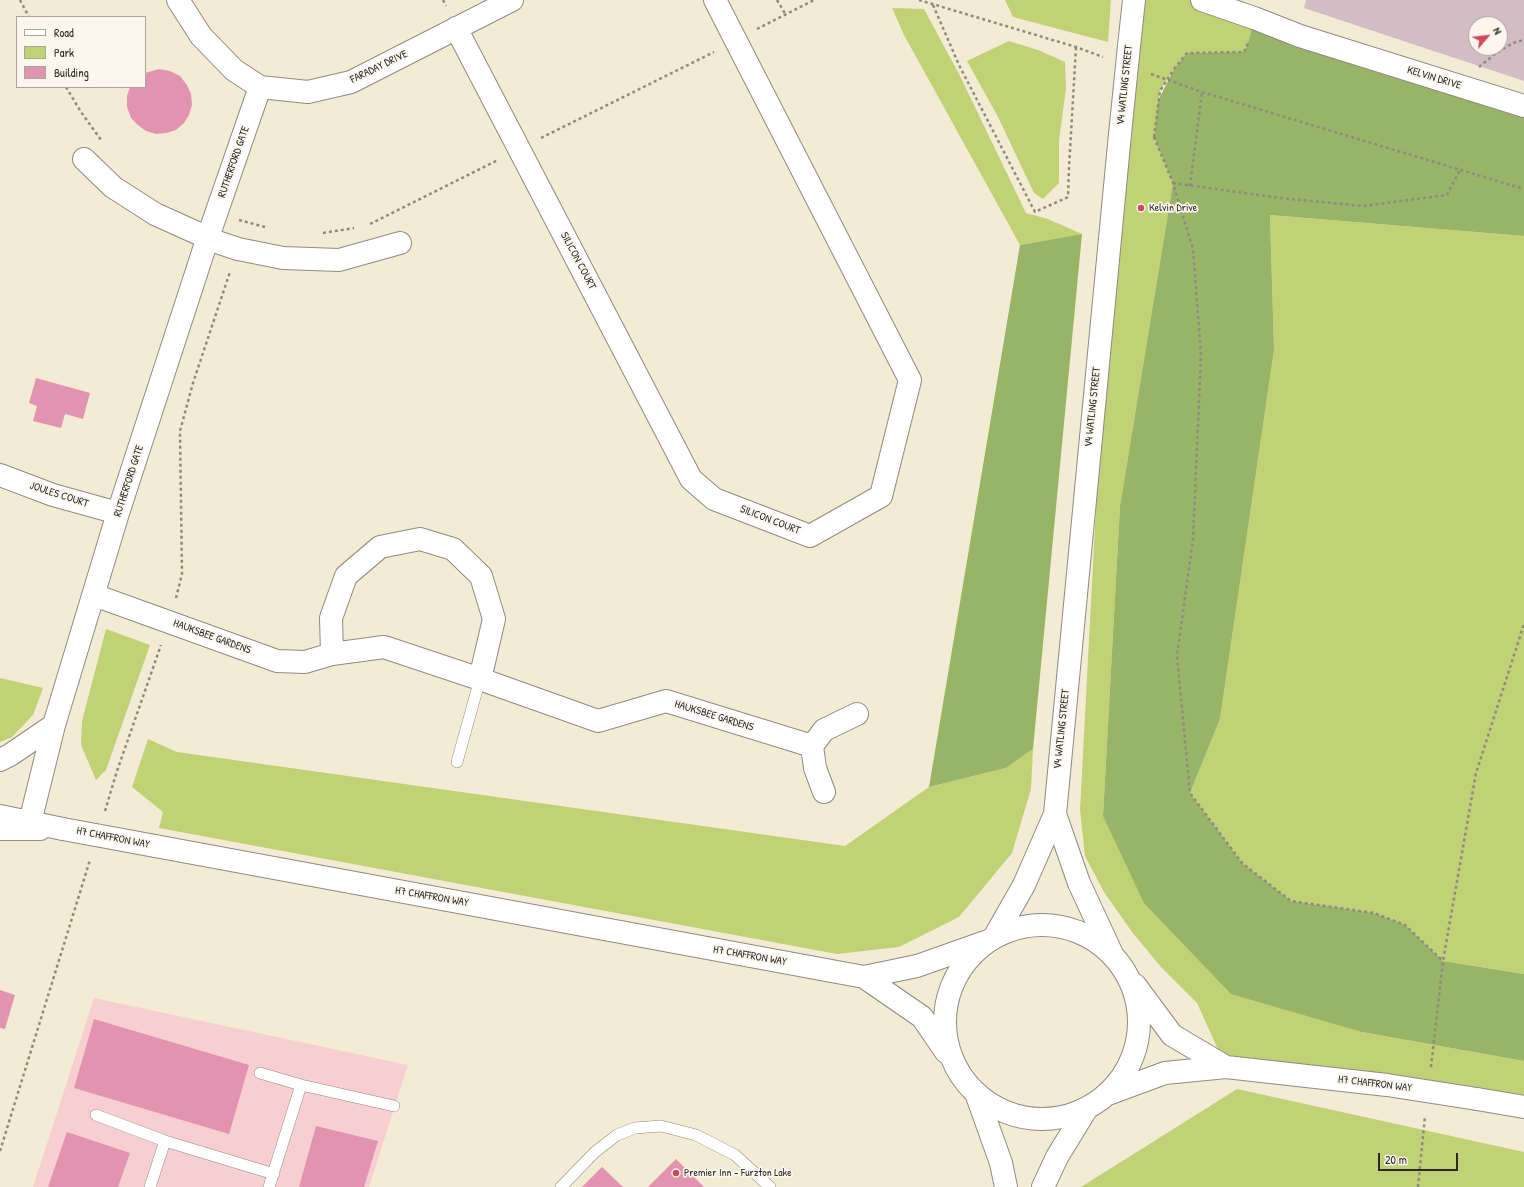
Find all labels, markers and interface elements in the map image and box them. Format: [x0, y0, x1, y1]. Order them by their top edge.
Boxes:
legend [16, 16, 146, 88]
north arrow [1468, 16, 1508, 56]
text: Road [54, 24, 74, 41]
text: N [1490, 25, 1505, 37]
text: Park [54, 44, 74, 61]
street label: V4 WATLING STREET [1114, 44, 1136, 126]
street label: FARADAY DRIVE [348, 48, 410, 86]
text: Building [54, 64, 89, 81]
street label: KELVIN DRIVE [1405, 64, 1463, 92]
street label: RUTHERFORD GATE [216, 124, 252, 200]
place label: Kelvin Drive [1149, 201, 1197, 215]
marker: Kelvin Drive [1136, 203, 1146, 213]
street label: SILICON COURT [557, 230, 599, 292]
street label: V4 WATLING STREET [1082, 366, 1104, 448]
street label: RUTHERFORD GATE [111, 443, 147, 519]
street label: JOULES COURT [28, 479, 90, 511]
street label: SILICON COURT [738, 503, 802, 537]
street label: HAUKSBEE GARDENS [171, 617, 253, 657]
street label: V4 WATLING STREET [1051, 688, 1073, 770]
street label: HAUKSBEE GARDENS [673, 698, 755, 734]
street label: H7 CHAFFRON WAY [75, 824, 151, 852]
street label: H7 CHAFFRON WAY [394, 884, 470, 910]
street label: H7 CHAFFRON WAY [712, 943, 788, 969]
street label: H7 CHAFFRON WAY [1337, 1073, 1413, 1095]
scale bar [1380, 1145, 1460, 1171]
text: 20 m [1385, 1151, 1407, 1168]
place label: Premier Inn - Furzton Lake [684, 1166, 792, 1180]
marker: Premier Inn - Furzton Lake [671, 1168, 681, 1178]

